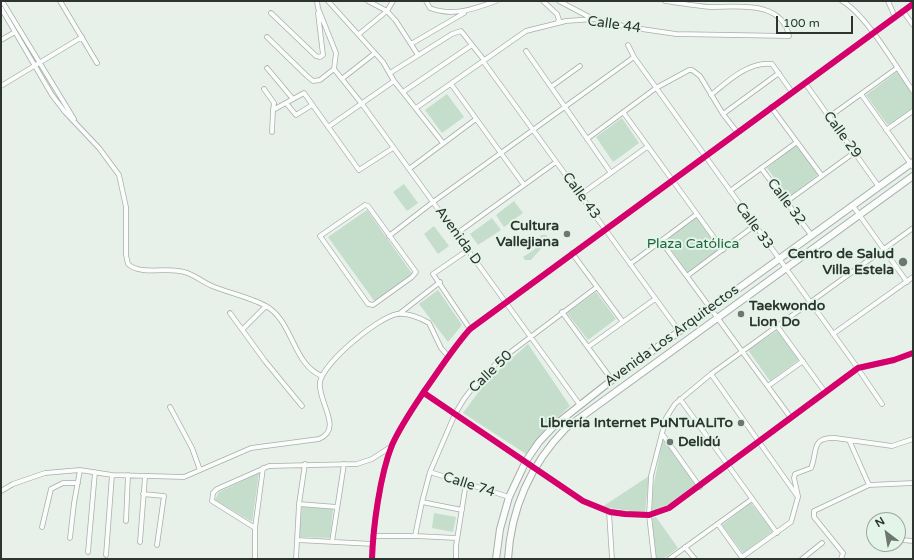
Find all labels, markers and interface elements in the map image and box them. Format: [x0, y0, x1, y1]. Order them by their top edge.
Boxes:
scale bar [778, 8, 855, 34]
street label: Calle 44 [586, 13, 642, 37]
text: 100 m [783, 16, 820, 30]
street label: Calle 29 [819, 108, 865, 162]
street label: Calle 43 [558, 169, 604, 223]
street label: Calle 32 [763, 175, 809, 229]
street label: Calle 33 [731, 199, 777, 253]
street label: Avenida D [431, 204, 485, 268]
place label: Cultura Vallejiana [496, 218, 559, 250]
marker: Cultura Vallejiana [562, 229, 572, 239]
park label: Plaza Católica [647, 236, 739, 252]
place label: Centro de Salud Villa Estela [788, 246, 894, 278]
marker: Centro de Salud Villa Estela [897, 256, 909, 268]
street label: Avenida Los Arquitectos [602, 282, 742, 390]
place label: Taekwondo Lion Do [749, 298, 825, 330]
marker: Taekwondo Lion Do [736, 309, 746, 319]
street label: Calle 50 [466, 347, 516, 397]
place label: Librería Internet PuNTuALiTo [540, 415, 733, 431]
marker: Librería Internet PuNTuALiTo [736, 418, 746, 428]
place label: Delidú [678, 434, 721, 450]
marker: Delidú [665, 437, 675, 447]
street label: Calle 74 [441, 469, 497, 501]
north arrow [866, 512, 906, 552]
text: N [873, 514, 887, 530]

